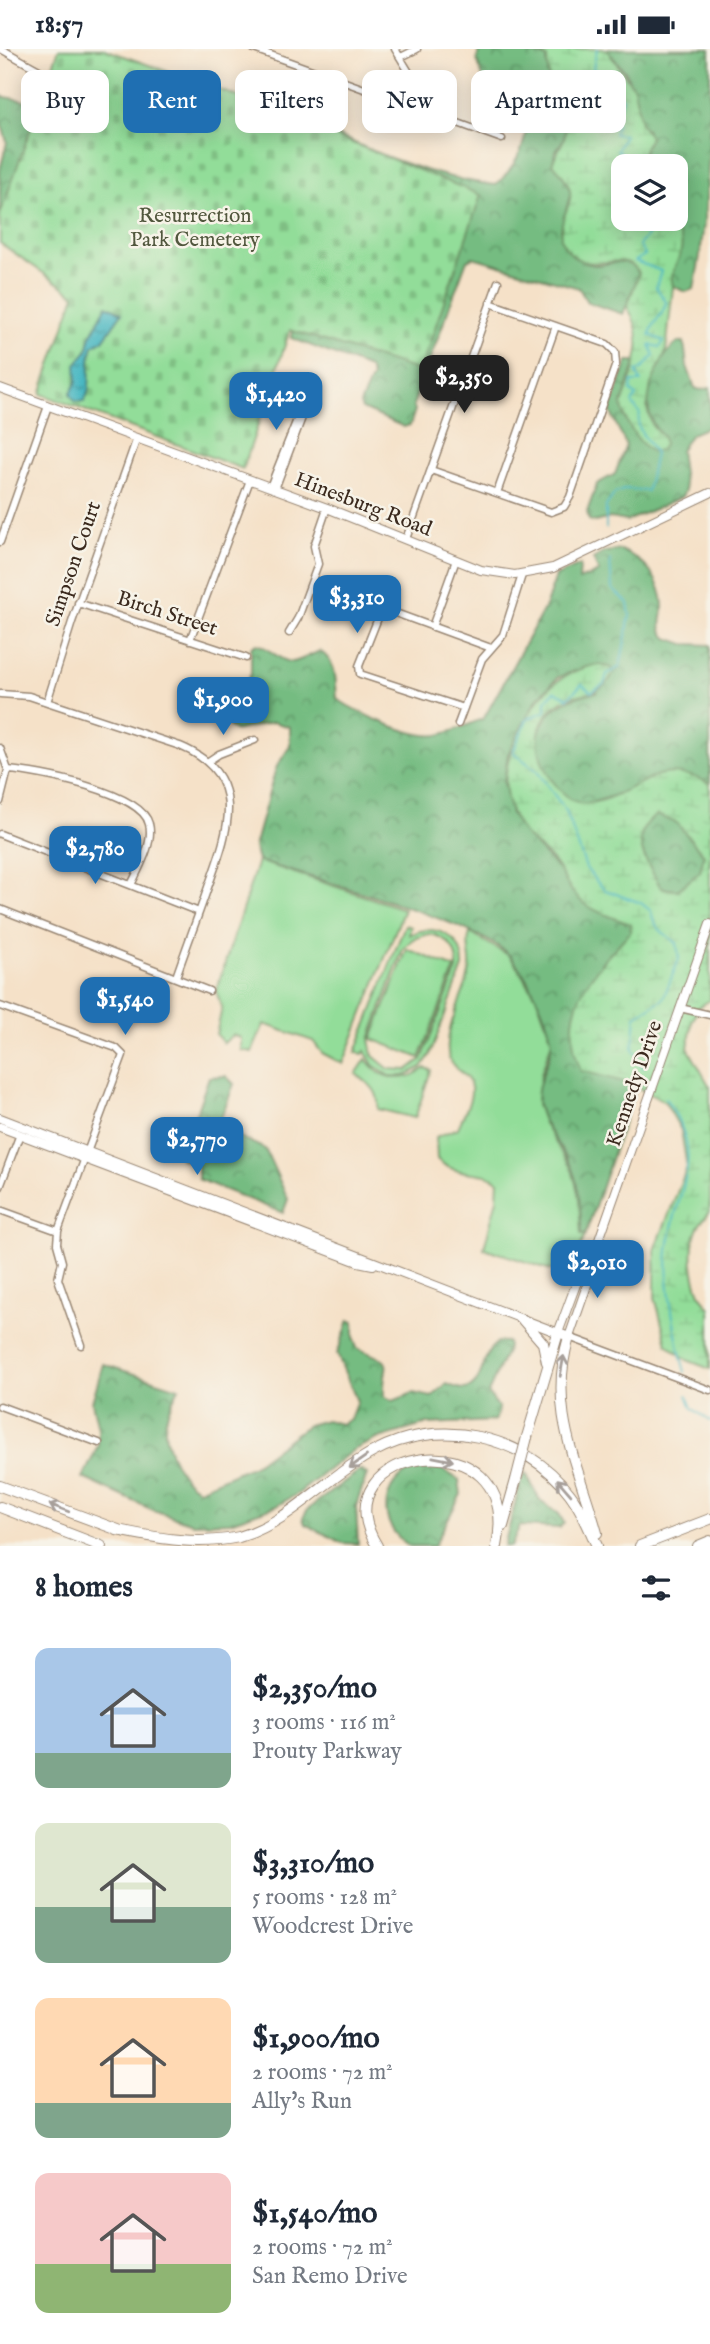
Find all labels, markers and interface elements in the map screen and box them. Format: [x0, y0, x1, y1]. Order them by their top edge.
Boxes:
text: 18:57 [35, 8, 83, 41]
chip: Buy [21, 70, 109, 133]
chip: Rent [123, 70, 221, 133]
chip: Filters [235, 70, 348, 133]
chip: New [362, 70, 457, 133]
chip: Apartment [471, 70, 626, 133]
map controls [611, 154, 688, 231]
button: layers [611, 154, 688, 231]
park label: Resurrection Park Cemetery [130, 203, 261, 254]
pin: $2,350 [407, 355, 521, 415]
text: $2,350 [435, 363, 493, 392]
pin: $1,420 [219, 373, 333, 432]
text: $1,420 [245, 380, 307, 409]
street label: Hinesburg Road [290, 466, 436, 544]
street label: Simpson Court [40, 498, 108, 630]
pin: $3,310 [300, 575, 414, 635]
text: $3,310 [329, 583, 385, 612]
street label: Birch Street [113, 585, 221, 643]
pin: $1,900 [166, 677, 280, 737]
text: $1,900 [193, 685, 253, 714]
pin: $2,780 [38, 827, 152, 886]
text: $2,780 [65, 834, 125, 863]
pin: $1,540 [68, 977, 182, 1037]
text: $1,540 [96, 985, 154, 1014]
street label: Kennedy Drive [601, 1017, 669, 1151]
pin: $2,770 [140, 1117, 254, 1177]
text: $2,770 [166, 1125, 228, 1154]
pin: $2,010 [540, 1241, 654, 1300]
text: $2,010 [567, 1248, 627, 1277]
one-way arrow [556, 1355, 570, 1378]
one-way arrow [431, 1453, 454, 1467]
one-way arrow [349, 1455, 368, 1469]
one-way arrow [556, 1478, 572, 1496]
one-way arrow [48, 1501, 70, 1514]
text: 8 homes [35, 1569, 133, 1607]
icon: filters [637, 1569, 675, 1607]
text: $2,350/mo [252, 1670, 377, 1708]
icon: home [91, 1676, 175, 1760]
text: 3 rooms · 116 m² [252, 1708, 396, 1737]
text: Prouty Parkway [252, 1737, 402, 1766]
text: $3,310/mo [252, 1845, 374, 1883]
icon: home [91, 1851, 175, 1935]
text: 5 rooms · 128 m² [252, 1883, 397, 1912]
text: Woodcrest Drive [252, 1912, 413, 1941]
text: $1,900/mo [252, 2020, 380, 2058]
icon: home [91, 2026, 175, 2110]
text: 2 rooms · 72 m² [252, 2058, 393, 2087]
text: Ally's Run [252, 2087, 352, 2116]
text: $1,540/mo [252, 2195, 377, 2233]
icon: home [91, 2201, 175, 2285]
text: 2 rooms · 72 m² [252, 2233, 393, 2262]
text: San Remo Drive [252, 2262, 408, 2291]

